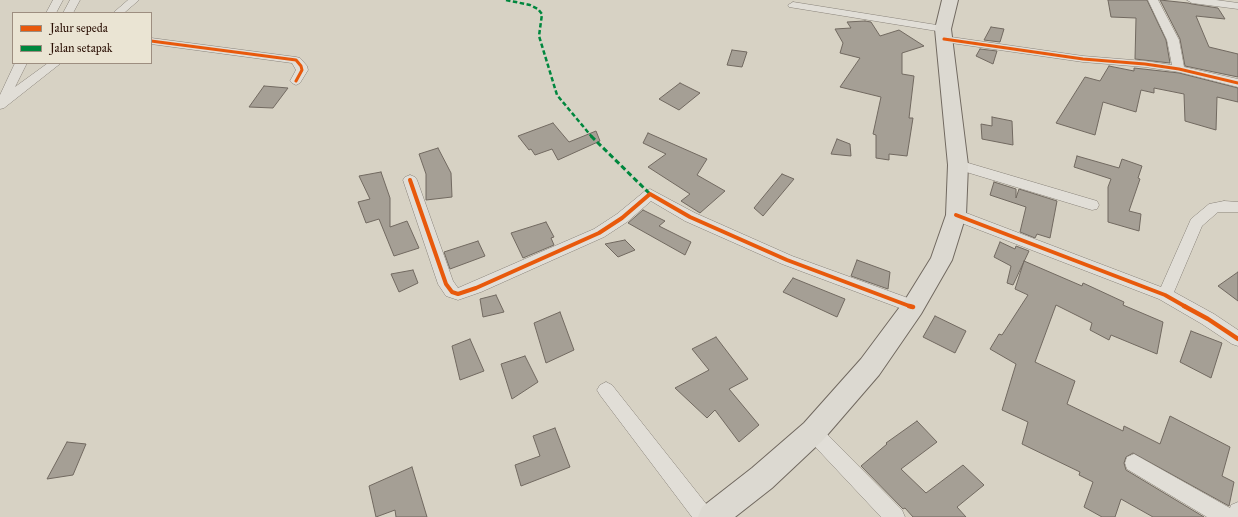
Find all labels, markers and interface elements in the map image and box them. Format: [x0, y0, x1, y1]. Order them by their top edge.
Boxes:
legend [12, 12, 152, 64]
text: Jalur sepeda [50, 21, 108, 35]
text: Jalan setapak [50, 41, 112, 55]

